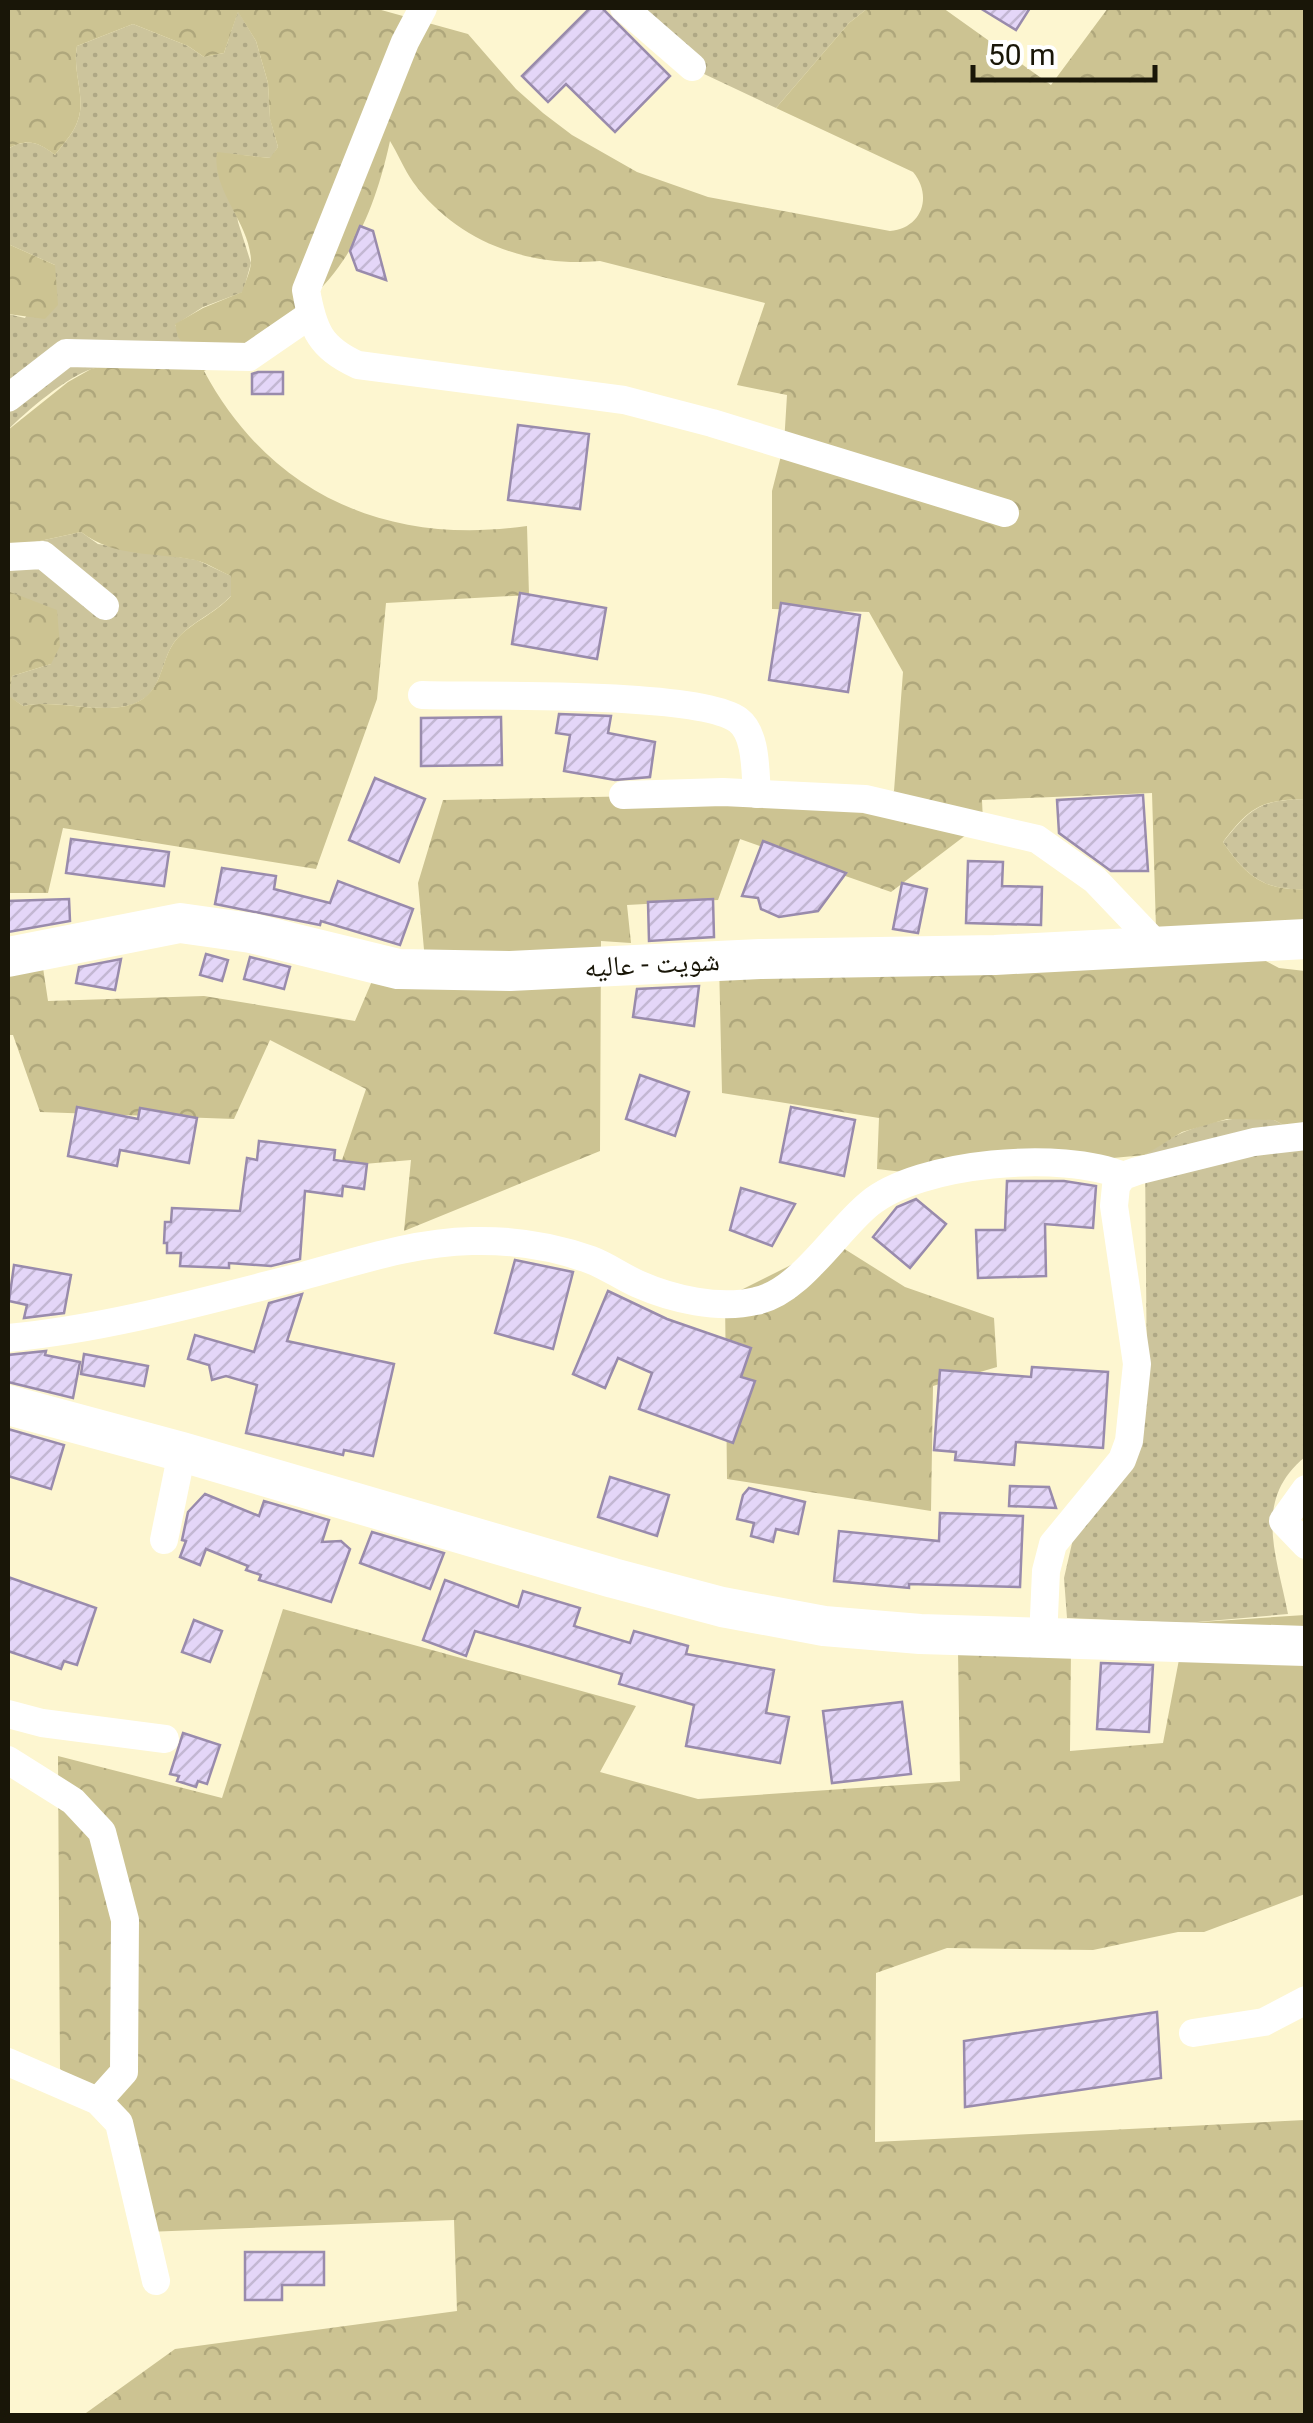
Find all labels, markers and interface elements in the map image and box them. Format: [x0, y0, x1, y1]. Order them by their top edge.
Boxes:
scale bar [973, 20, 1156, 82]
text: 50 m [988, 37, 1055, 72]
street label: شويت - عاليه [583, 944, 721, 984]

